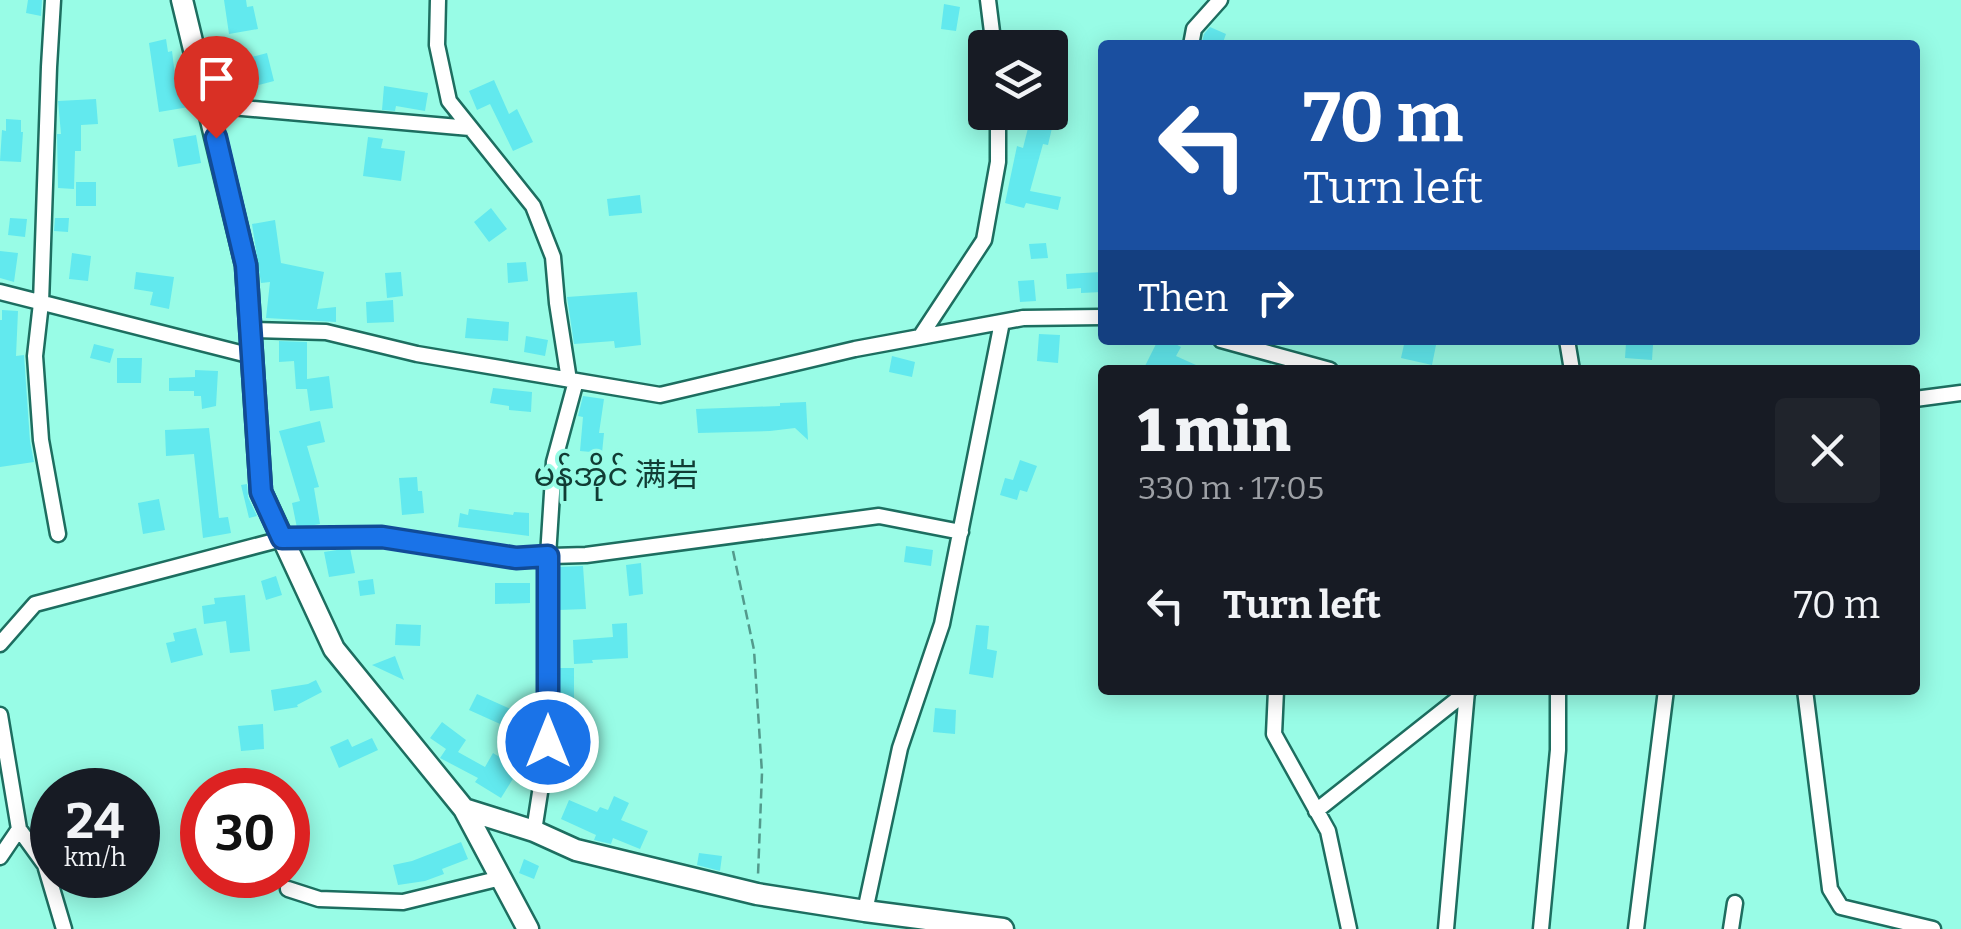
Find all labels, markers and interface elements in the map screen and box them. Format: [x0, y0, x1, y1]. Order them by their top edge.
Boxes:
map controls [968, 30, 1068, 130]
button: layers [968, 30, 1068, 130]
pin [174, 36, 259, 139]
icon: arrive [189, 51, 244, 106]
text: 70 m [1303, 76, 1463, 160]
icon: left [1138, 80, 1268, 210]
text: Turn left [1303, 161, 1483, 215]
icon: right [1248, 270, 1303, 325]
text: Then [1138, 275, 1228, 321]
text: 1 min [1138, 395, 1291, 467]
button: close [1775, 398, 1880, 503]
district label: မန်အိုင် 满岩 [533, 452, 699, 501]
text: 330 m · 17:05 [1138, 469, 1324, 507]
icon: left [1138, 578, 1193, 633]
text: Turn left [1223, 582, 1381, 628]
text: 70 m [1793, 582, 1880, 628]
position arrow [496, 690, 600, 794]
speed limit sign: 30 [180, 768, 310, 898]
text: 24 [66, 791, 124, 851]
text: km/h [64, 843, 126, 873]

